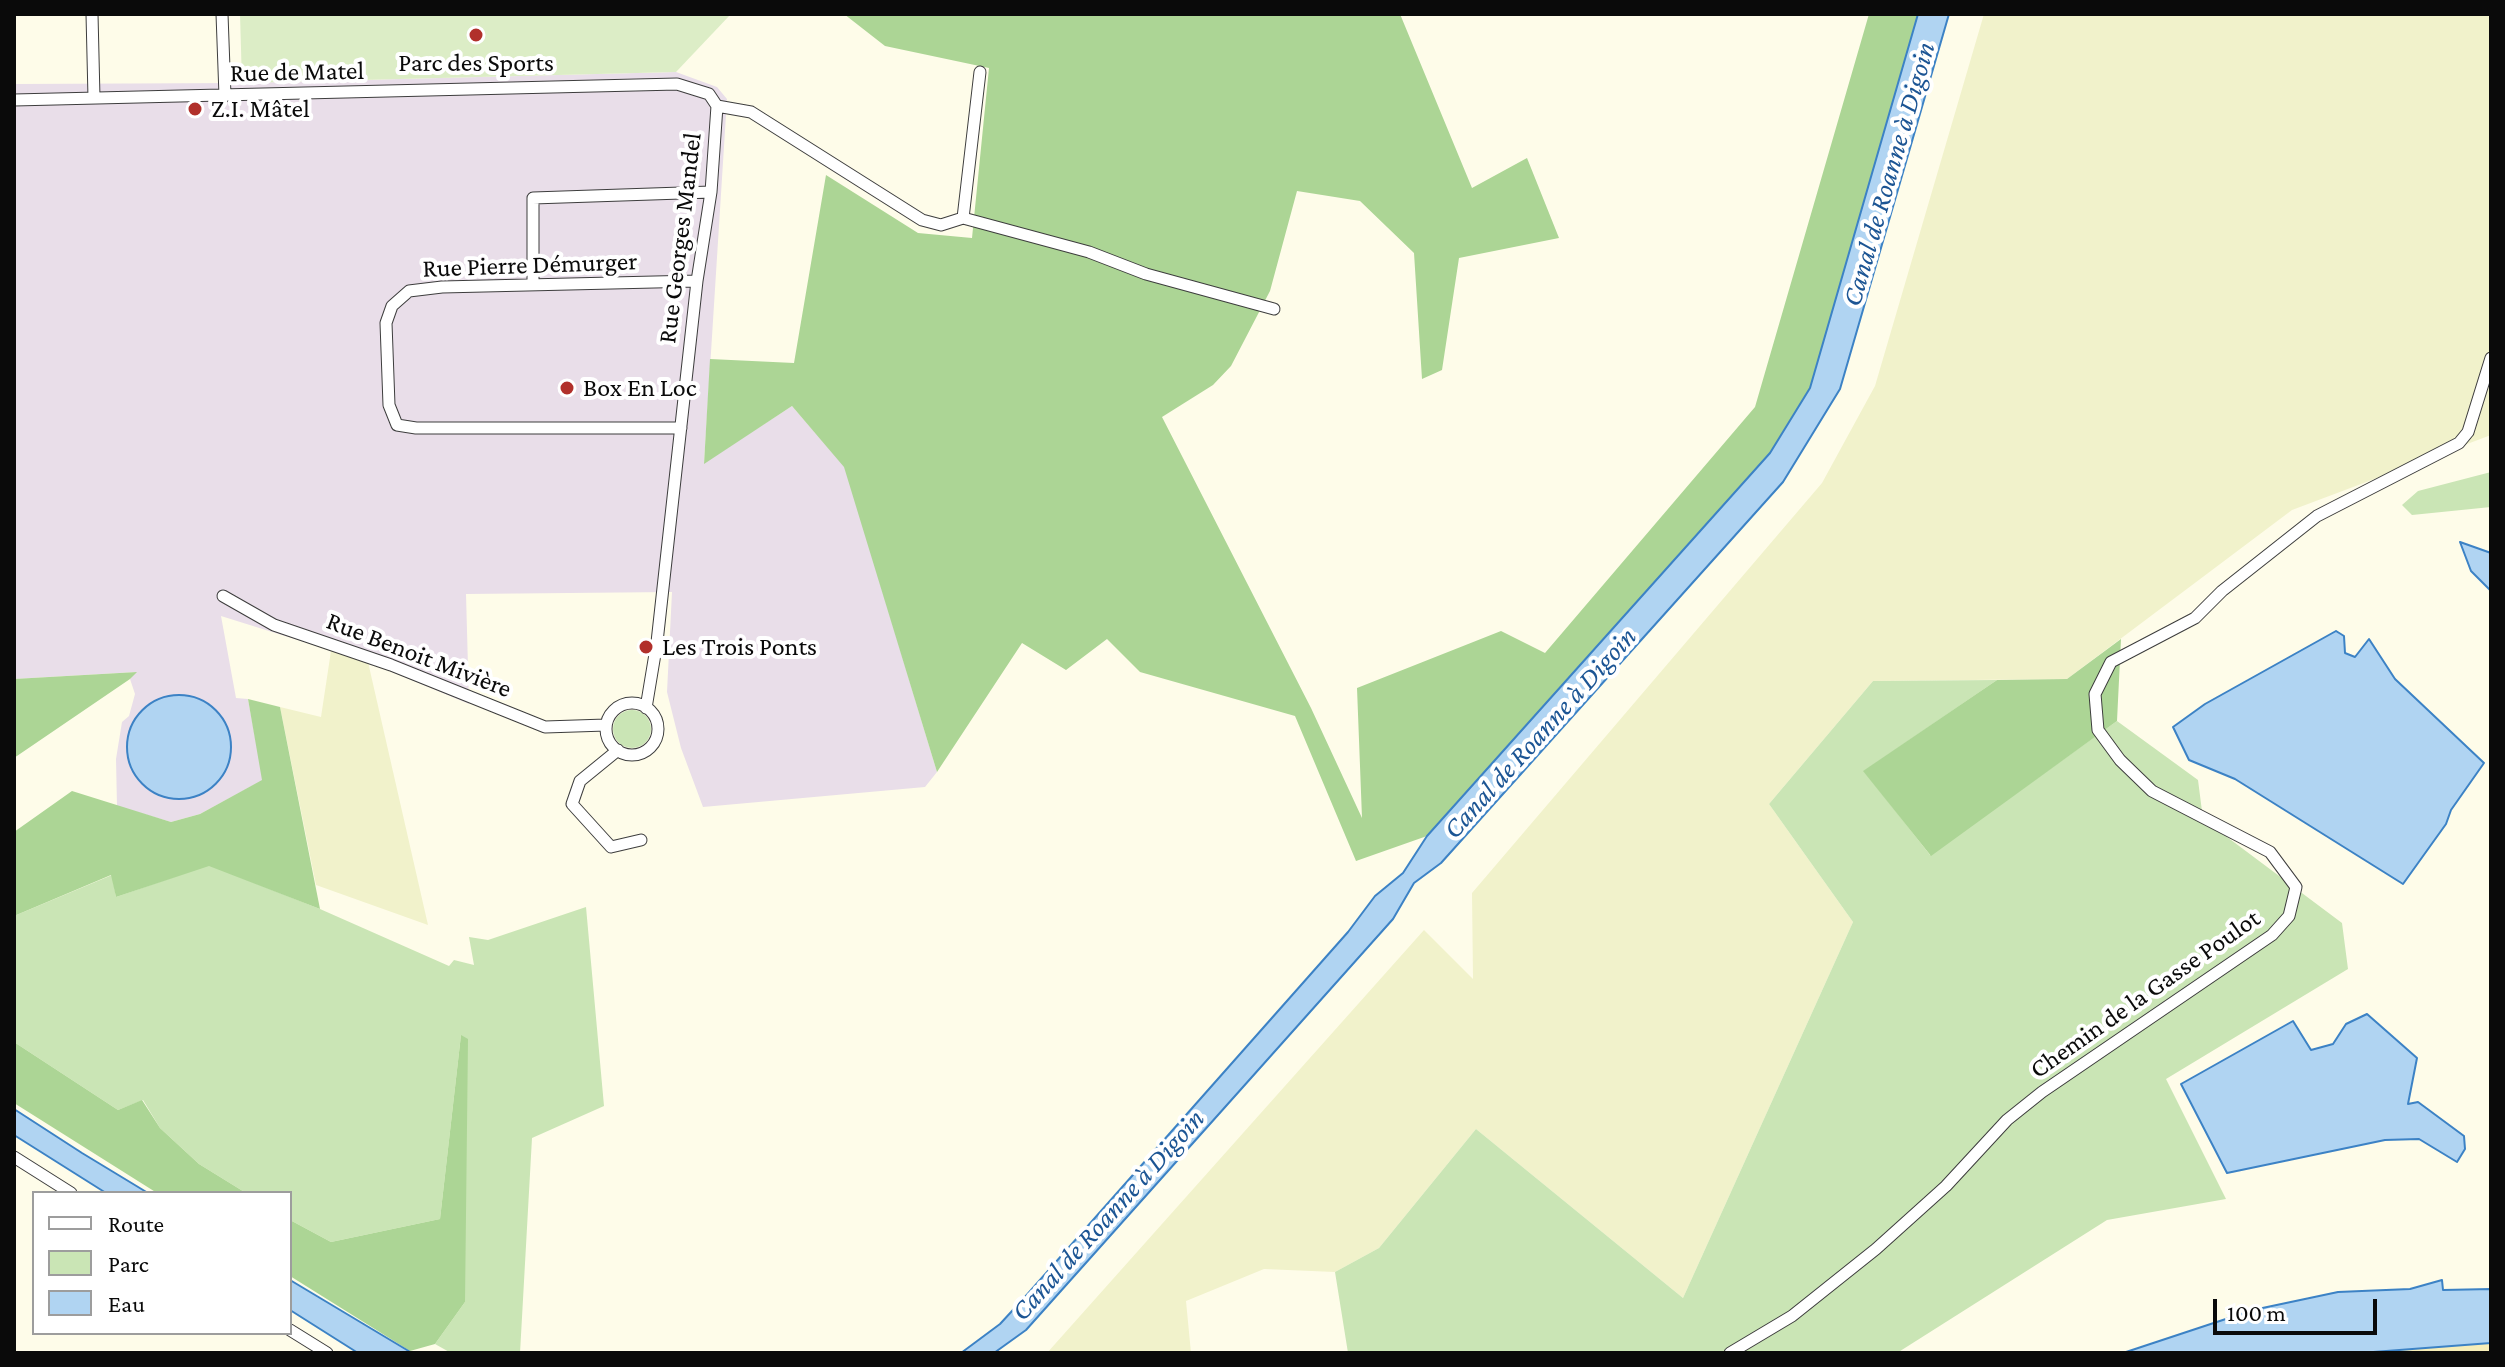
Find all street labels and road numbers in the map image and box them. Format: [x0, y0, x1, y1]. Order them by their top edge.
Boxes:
street label: Rue de Matel [230, 55, 364, 89]
street label: Rue Georges Mandel [652, 131, 708, 345]
street label: Rue Pierre Démurger [422, 246, 638, 284]
street label: Rue Benoit Mivière [322, 605, 516, 705]
street label: Chemin de la Gasse Poulot [2024, 903, 2266, 1085]

